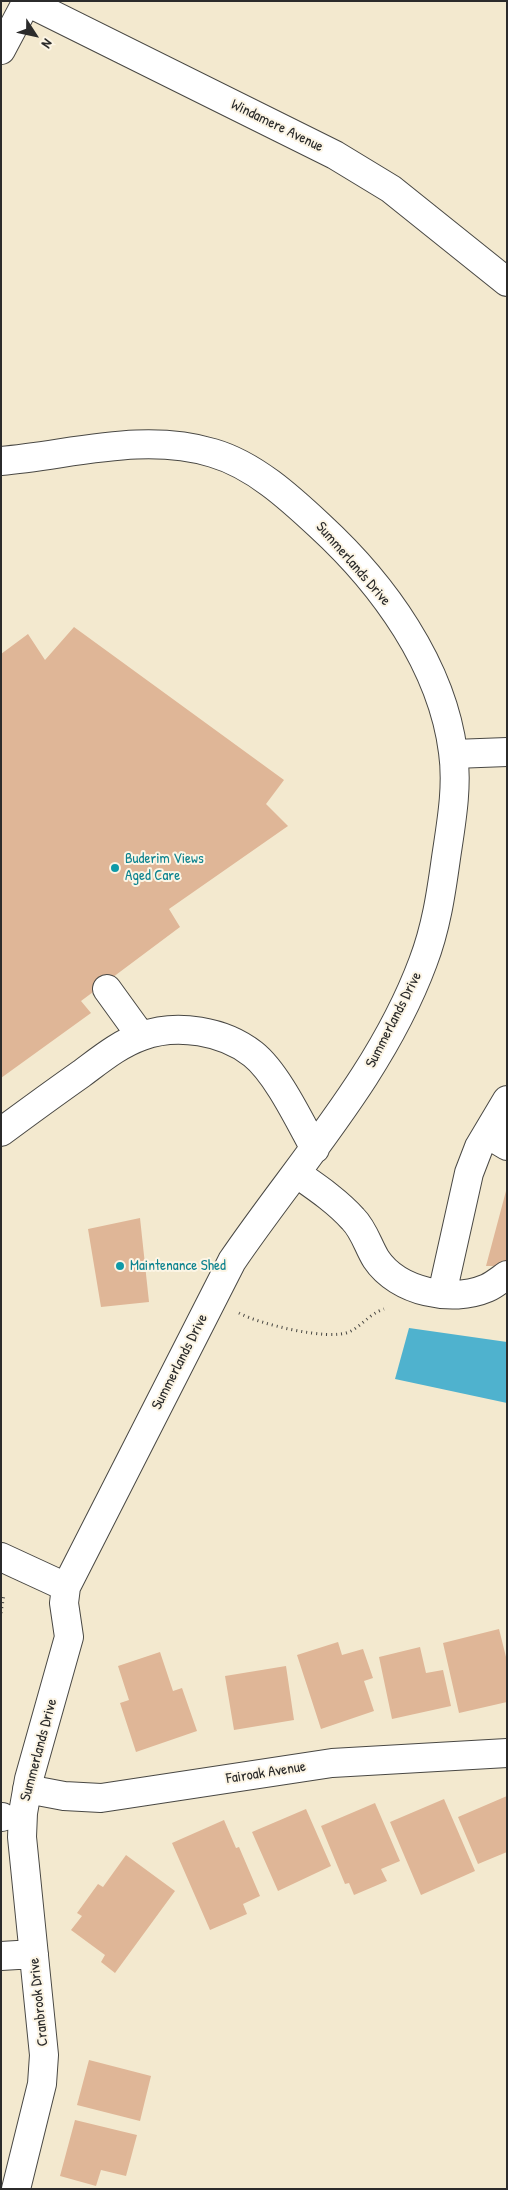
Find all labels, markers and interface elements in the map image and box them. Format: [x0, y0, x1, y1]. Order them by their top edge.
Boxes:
north arrow [10, 10, 60, 60]
text: N [38, 35, 58, 52]
street label: Windamere Avenue [228, 96, 326, 156]
street label: Summerlands Drive [312, 518, 394, 610]
place label: Buderim Views Aged Care [125, 850, 204, 885]
marker: Buderim Views Aged Care [109, 862, 121, 874]
street label: Summerlands Drive [362, 969, 426, 1071]
place label: Maintenance Shed [130, 1257, 226, 1275]
marker: Maintenance Shed [114, 1260, 126, 1272]
street label: Summerlands Drive [148, 1311, 212, 1413]
street label: Summerlands Drive [17, 1697, 61, 1803]
street label: Fairoak Avenue [225, 1758, 307, 1788]
street label: Cranbrook Drive [25, 1957, 53, 2047]

